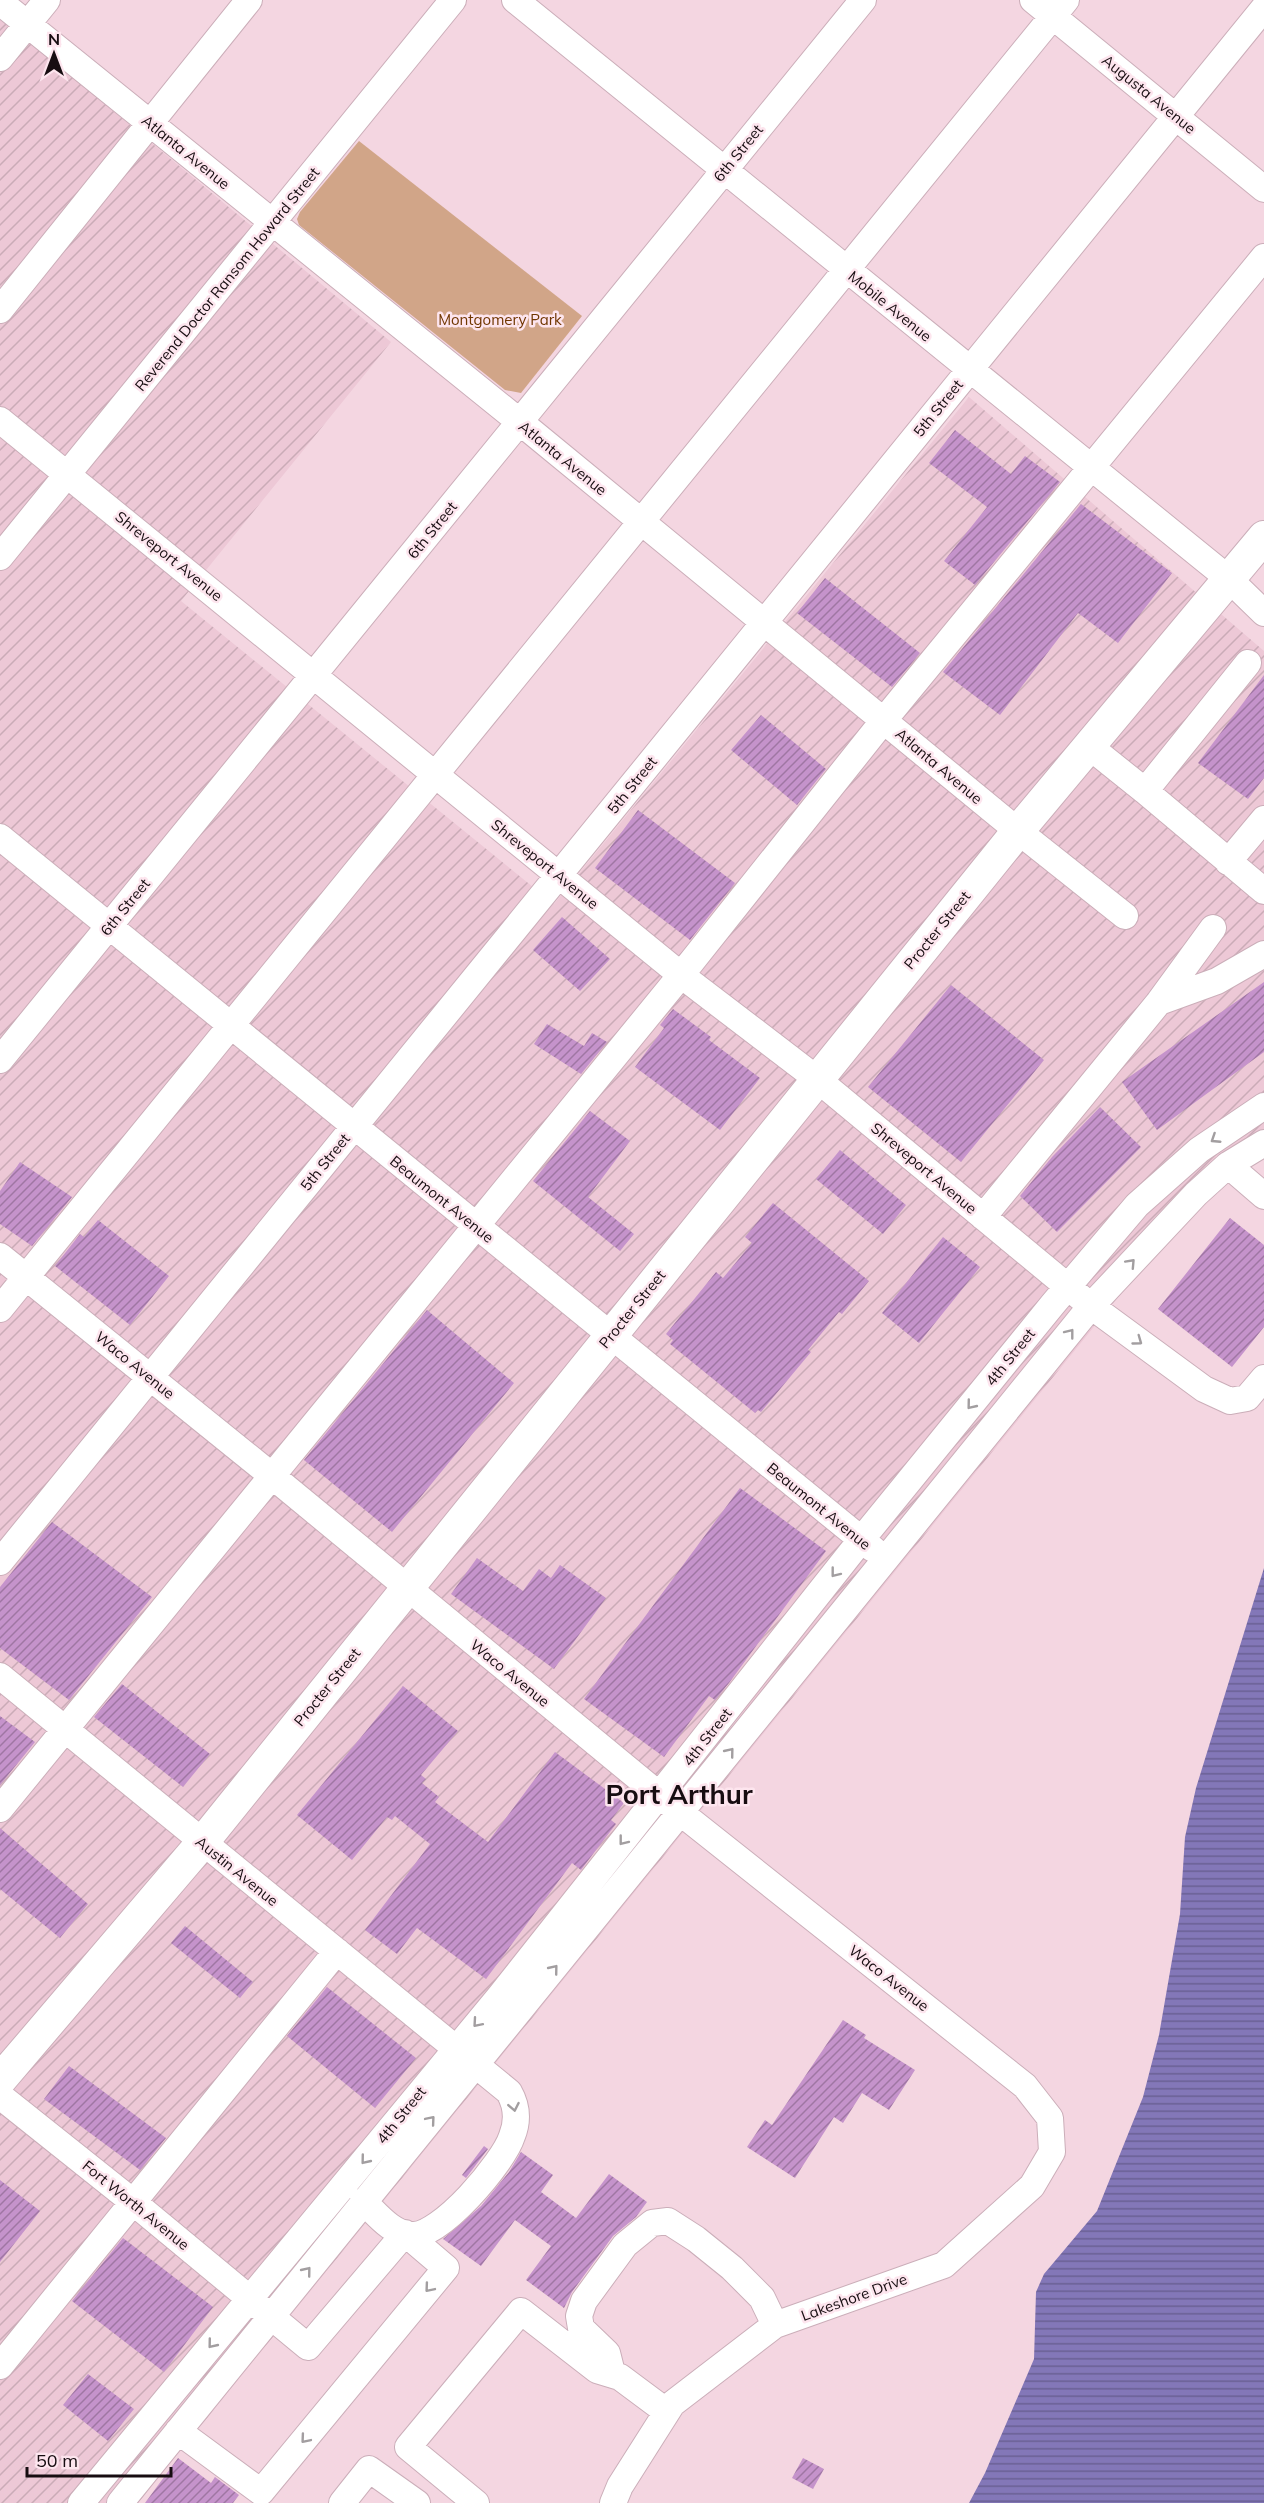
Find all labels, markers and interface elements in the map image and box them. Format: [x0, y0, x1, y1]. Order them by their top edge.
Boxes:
north arrow [24, 24, 84, 84]
text: N [48, 29, 60, 49]
street label: Augusta Avenue [1098, 50, 1200, 138]
street label: Atlanta Avenue [138, 111, 234, 193]
street label: 6th Street [709, 120, 767, 186]
street label: Reverend Doctor Ransom Howard Street [131, 163, 323, 395]
street label: Mobile Avenue [844, 267, 936, 345]
park label: Montgomery Park [438, 310, 562, 329]
street label: 5th Street [909, 375, 967, 441]
street label: Atlanta Avenue [515, 417, 611, 499]
street label: 6th Street [403, 497, 461, 563]
street label: Shreveport Avenue [112, 507, 226, 605]
street label: Atlanta Avenue [892, 724, 986, 808]
street label: 5th Street [603, 752, 661, 818]
street label: Shreveport Avenue [488, 815, 602, 913]
street label: 6th Street [96, 874, 154, 940]
street label: Procter Street [900, 887, 974, 973]
street label: Shreveport Avenue [867, 1118, 981, 1218]
street label: 5th Street [296, 1129, 354, 1195]
one-way arrow [1211, 1131, 1221, 1143]
street label: Beaumont Avenue [386, 1151, 498, 1247]
one-way arrow [1124, 1260, 1135, 1270]
street label: Procter Street [595, 1266, 669, 1352]
street label: 4th Street [981, 1324, 1039, 1390]
street label: Waco Avenue [91, 1327, 179, 1403]
one-way arrow [1063, 1329, 1074, 1340]
one-way arrow [1132, 1334, 1143, 1345]
one-way arrow [967, 1398, 978, 1409]
street label: Beaumont Avenue [763, 1458, 875, 1554]
one-way arrow [831, 1566, 842, 1577]
street label: Waco Avenue [466, 1635, 554, 1711]
street label: Procter Street [290, 1644, 364, 1730]
street label: 4th Street [678, 1704, 736, 1770]
one-way arrow [722, 1748, 733, 1759]
district label: Port Arthur [605, 1777, 753, 1811]
street label: Austin Avenue [192, 1832, 282, 1910]
one-way arrow [620, 1834, 631, 1845]
street label: Waco Avenue [845, 1941, 933, 2015]
one-way arrow [547, 1965, 558, 1976]
one-way arrow [473, 2016, 484, 2027]
street label: 4th Street [372, 2082, 430, 2148]
one-way arrow [507, 2102, 519, 2112]
one-way arrow [423, 2116, 434, 2127]
one-way arrow [361, 2153, 372, 2164]
street label: Fort Worth Avenue [79, 2156, 193, 2254]
one-way arrow [300, 2267, 311, 2278]
street label: Lakeshore Drive [798, 2269, 910, 2325]
one-way arrow [425, 2282, 436, 2293]
one-way arrow [209, 2337, 220, 2348]
one-way arrow [301, 2432, 312, 2443]
scale bar [27, 2440, 171, 2478]
text: 50 m [36, 2449, 78, 2472]

